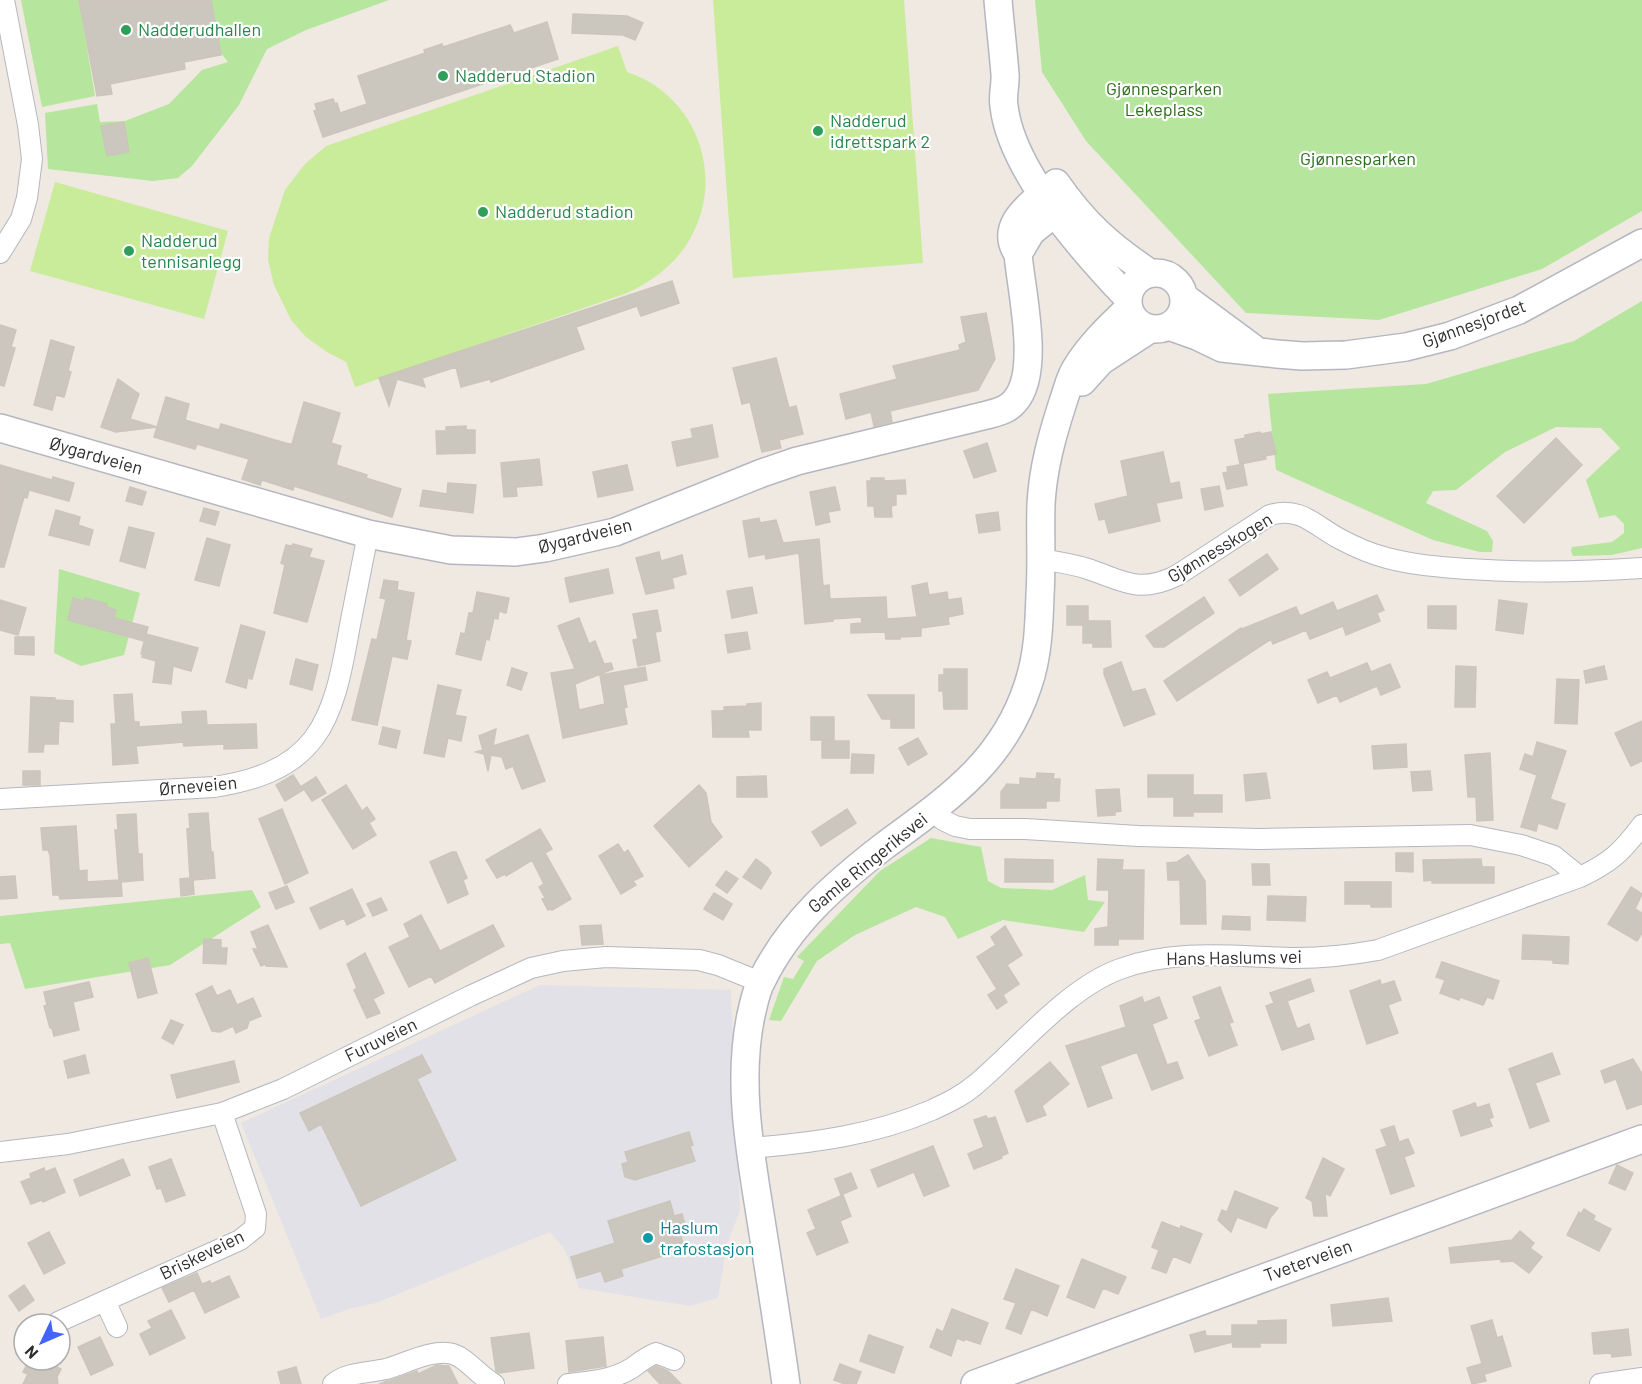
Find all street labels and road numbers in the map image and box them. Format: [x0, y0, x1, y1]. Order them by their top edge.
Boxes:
street label: Gjønnesjordet [1419, 294, 1529, 352]
street label: Øygardveien [47, 431, 145, 479]
street label: Gjønnesskogen [1163, 507, 1276, 587]
street label: Øygardveien [536, 513, 634, 557]
street label: Ørneveien [158, 771, 238, 799]
street label: Gamle Ringeriksvei [803, 807, 932, 917]
street label: Hans Haslums vei [1166, 945, 1302, 969]
street label: Furuveien [341, 1012, 420, 1066]
street label: Briskeveien [156, 1224, 247, 1284]
street label: Tveterveien [1261, 1234, 1355, 1286]

